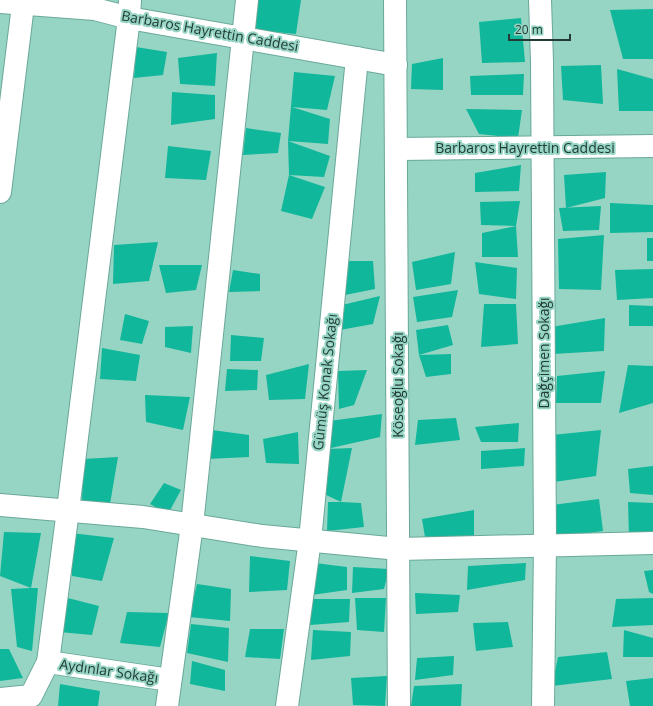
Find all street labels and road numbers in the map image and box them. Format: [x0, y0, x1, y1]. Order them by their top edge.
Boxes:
street label: Barbaros Hayrettin Caddesi [120, 6, 300, 55]
street label: Barbaros Hayrettin Caddesi [435, 138, 615, 157]
street label: Dağçimen Sokağı [534, 297, 553, 409]
street label: Gümüş Konak Sokağı [308, 313, 341, 451]
street label: Köseoğlu Sokağı [388, 332, 407, 438]
street label: Aydınlar Sokağı [58, 654, 160, 687]

